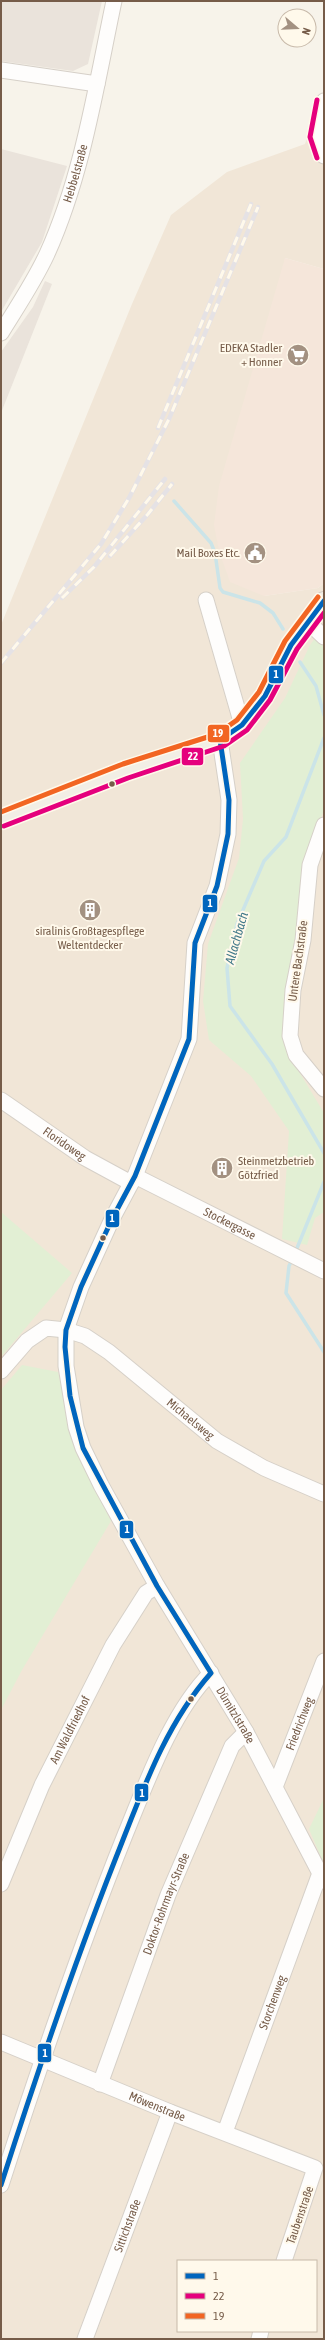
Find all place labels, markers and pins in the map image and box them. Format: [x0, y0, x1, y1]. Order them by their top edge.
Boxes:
place label: EDEKA Stadler + Honner [220, 341, 282, 369]
supermarket icon: EDEKA Stadler + Honner [285, 342, 311, 368]
public building icon: Mail Boxes Etc. [242, 540, 268, 566]
place label: Mail Boxes Etc. [177, 546, 240, 560]
unlabelled marker [107, 779, 117, 789]
building icon: siralinis Großtagespflege Weltentdecker [77, 897, 103, 923]
place label: siralinis Großtagespflege Weltentdecker [36, 924, 144, 952]
place label: Steinmetzbetrieb Götzfried [238, 1154, 315, 1182]
building icon: Steinmetzbetrieb Götzfried [209, 1155, 235, 1181]
unlabelled marker [98, 1233, 108, 1243]
unlabelled marker [186, 1694, 196, 1704]

